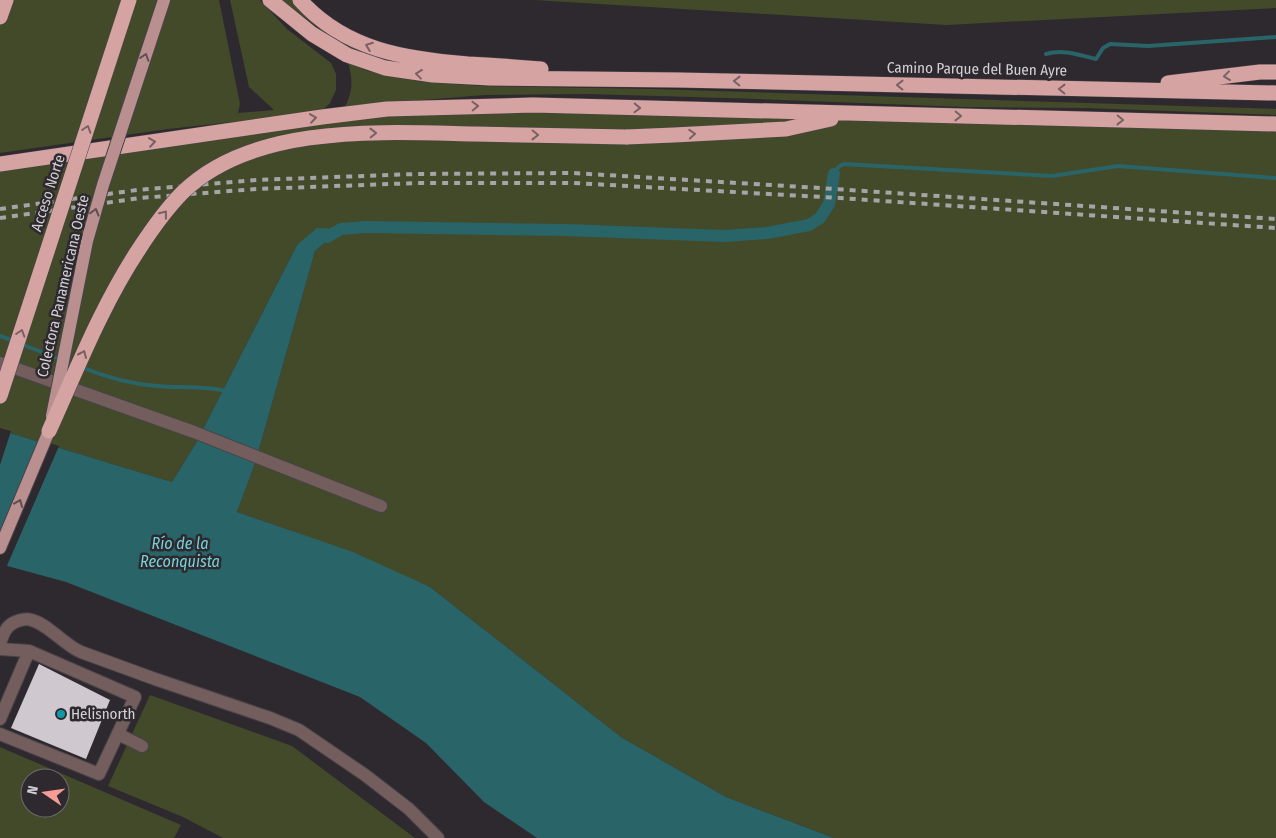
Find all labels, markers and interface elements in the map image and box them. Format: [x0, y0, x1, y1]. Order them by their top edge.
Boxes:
one-way arrow [365, 42, 374, 52]
one-way arrow [139, 54, 149, 62]
street label: Camino Parque del Buen Ayre [887, 58, 1067, 80]
one-way arrow [415, 69, 423, 80]
one-way arrow [1223, 70, 1231, 81]
one-way arrow [733, 76, 741, 87]
one-way arrow [895, 80, 903, 90]
one-way arrow [1058, 84, 1066, 94]
one-way arrow [472, 101, 479, 111]
one-way arrow [634, 103, 642, 113]
one-way arrow [954, 111, 962, 122]
one-way arrow [309, 113, 317, 124]
one-way arrow [1117, 115, 1125, 125]
one-way arrow [82, 125, 92, 133]
one-way arrow [370, 128, 377, 138]
one-way arrow [688, 129, 696, 140]
one-way arrow [532, 130, 539, 140]
one-way arrow [148, 137, 156, 147]
street label: Acceso Norte [27, 152, 69, 234]
street label: Colectora Panamericana Oeste [33, 193, 93, 379]
one-way arrow [90, 208, 100, 217]
one-way arrow [158, 210, 167, 220]
one-way arrow [15, 329, 25, 338]
one-way arrow [77, 350, 87, 359]
one-way arrow [12, 499, 23, 508]
water label: Río de la Reconquista [140, 534, 220, 571]
place label: Helisnorth [71, 705, 136, 723]
marker: Helisnorth [55, 708, 67, 720]
north arrow [20, 768, 70, 818]
text: N [24, 784, 42, 796]

